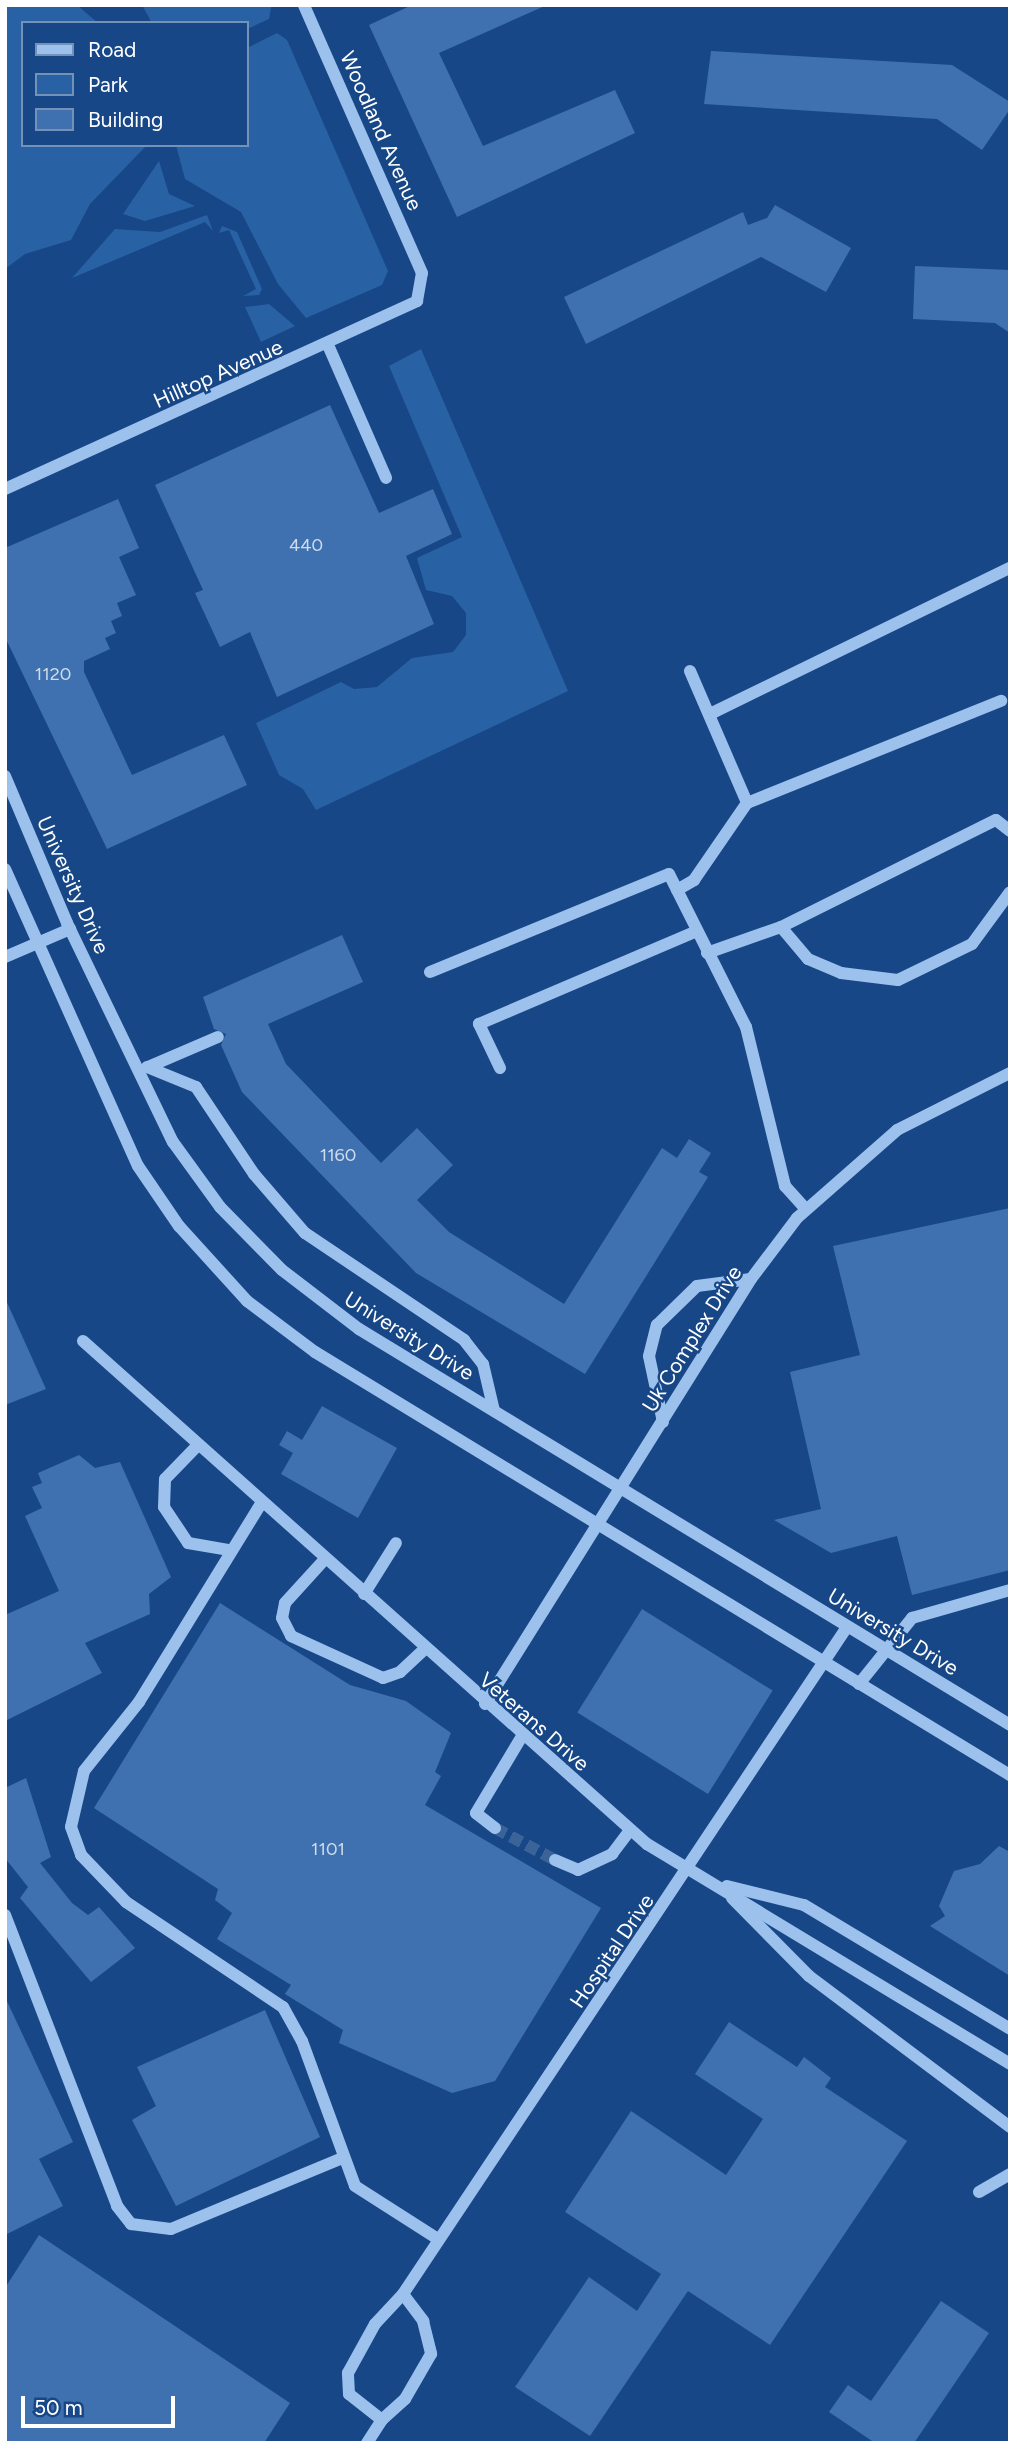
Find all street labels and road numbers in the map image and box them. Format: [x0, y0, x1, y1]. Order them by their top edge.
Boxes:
street label: Woodland Avenue [335, 48, 427, 214]
street label: Hilltop Avenue [150, 334, 286, 414]
street label: University Drive [31, 812, 115, 958]
street label: Uk Complex Drive [637, 1261, 747, 1417]
street label: University Drive [340, 1286, 478, 1386]
street label: University Drive [823, 1583, 963, 1681]
street label: Veterans Drive [474, 1667, 594, 1777]
street label: Hospital Drive [565, 1889, 659, 2013]

